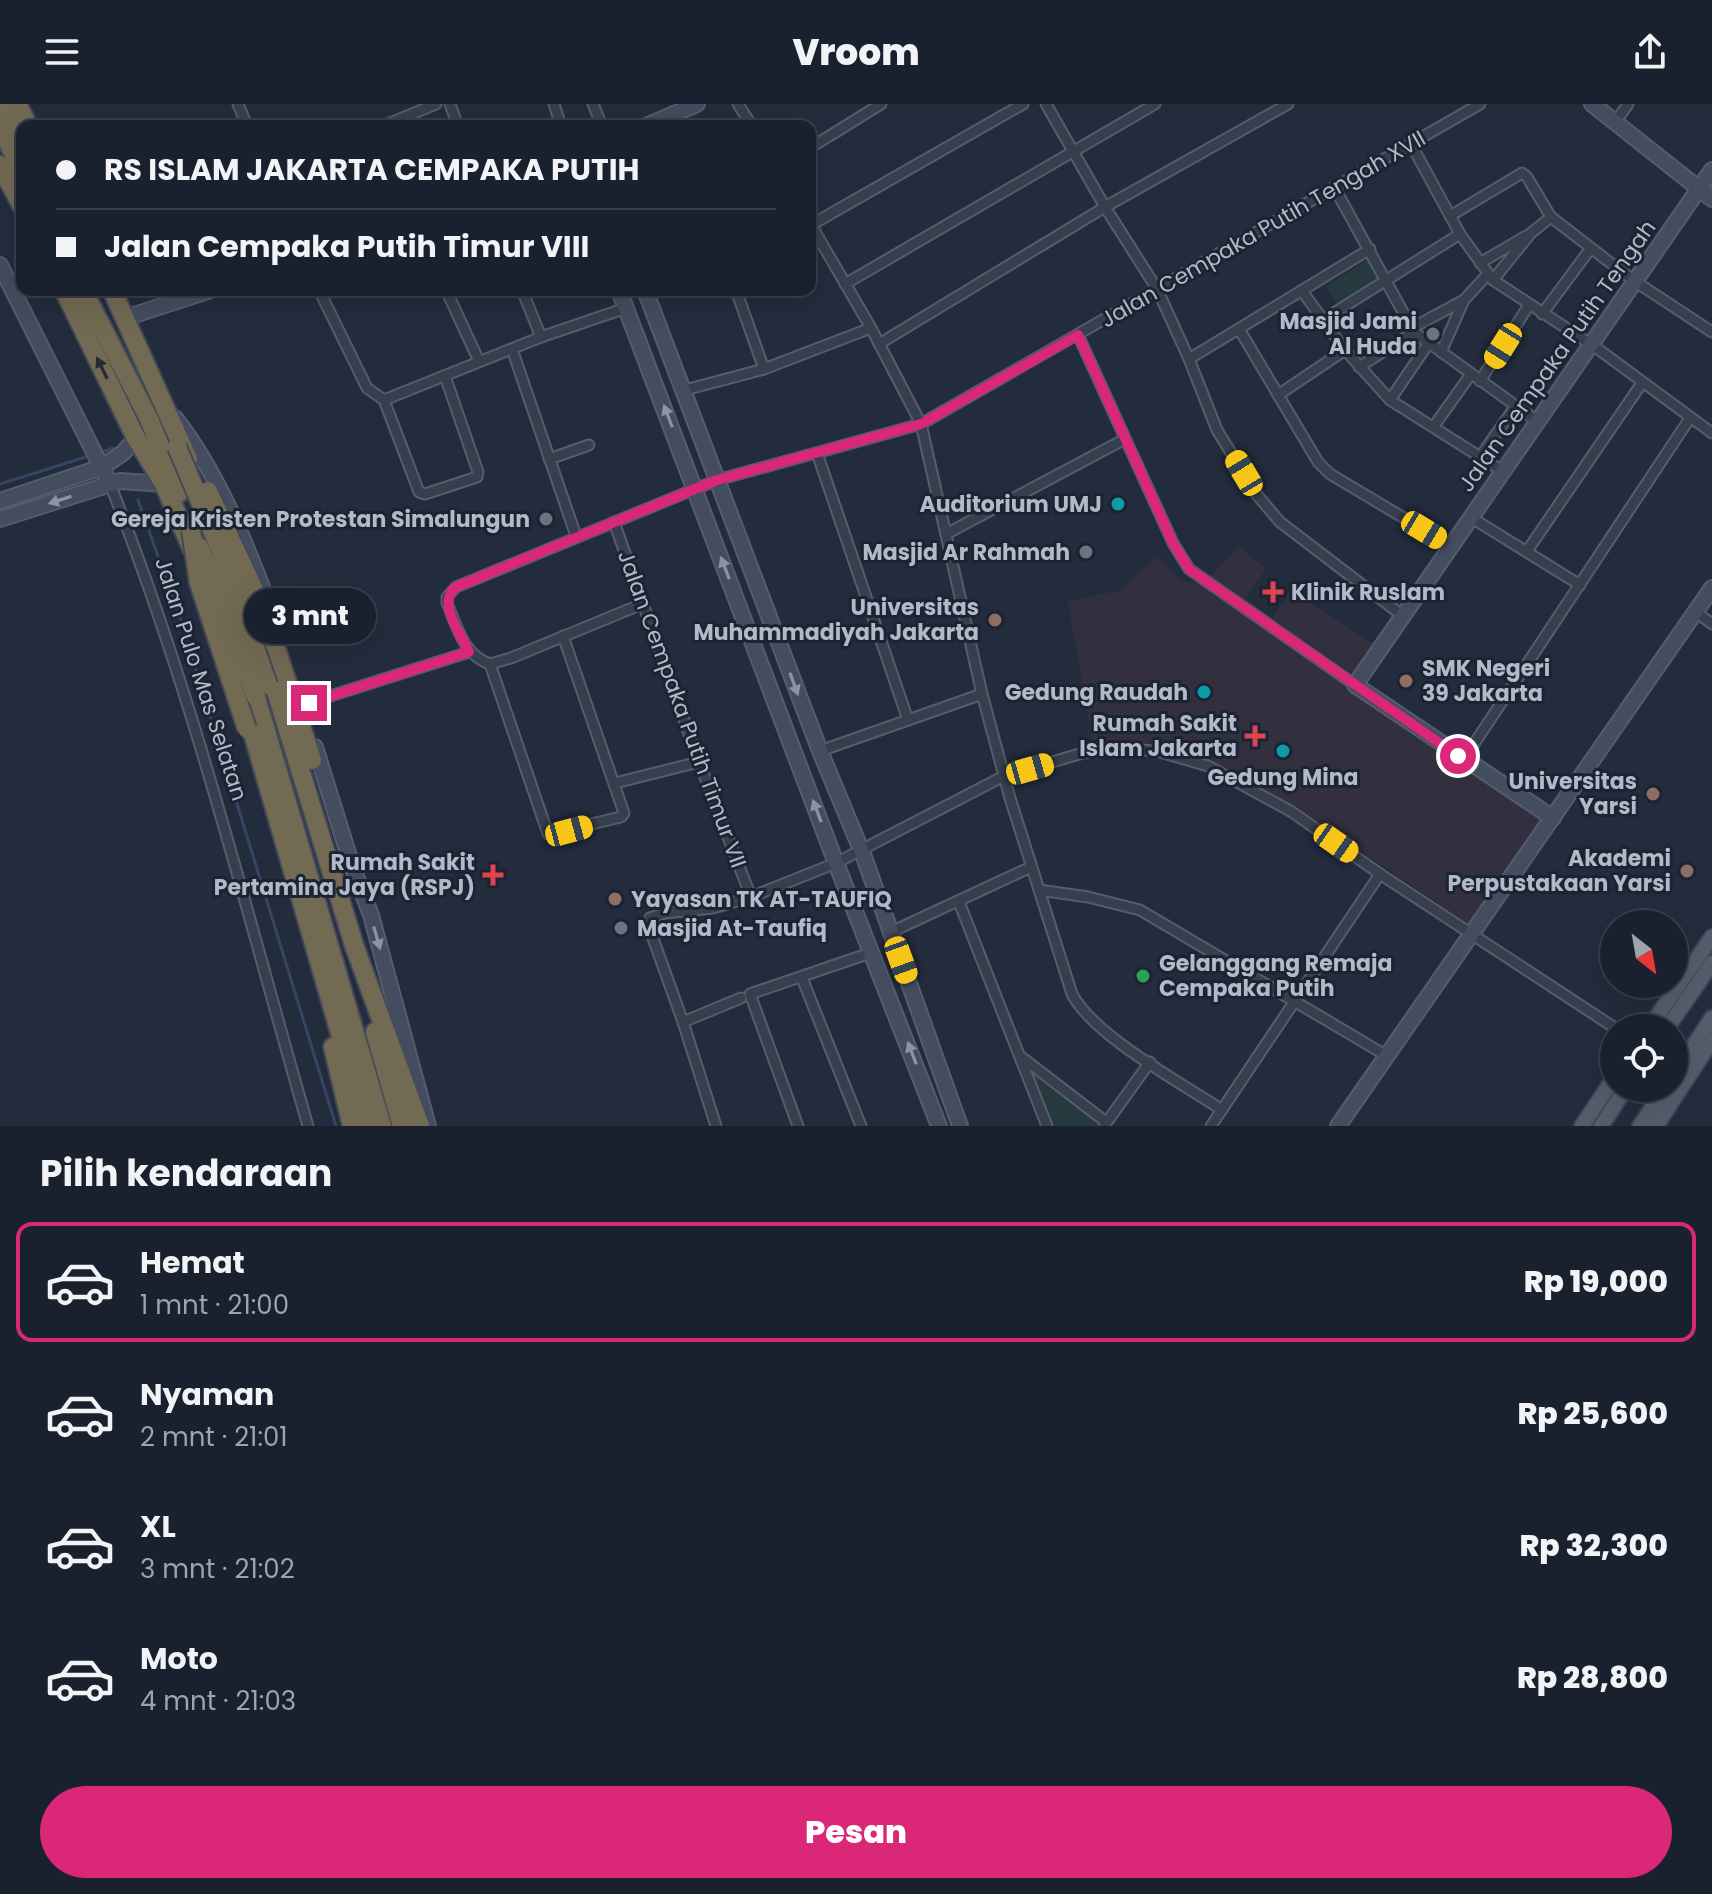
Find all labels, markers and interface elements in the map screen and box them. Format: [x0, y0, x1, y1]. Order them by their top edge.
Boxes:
text: Vroom [792, 27, 920, 78]
icon: menu [40, 30, 84, 74]
icon: share [1628, 30, 1672, 74]
street label: Jalan Cempaka Putih Tengah XVII [1095, 123, 1431, 335]
text: RS ISLAM JAKARTA CEMPAKA PUTIH [104, 148, 639, 191]
street label: Jalan Cempaka Putih Tengah [1451, 214, 1663, 498]
text: Jalan Cempaka Putih Timur VIII [104, 225, 589, 268]
place label: Masjid Jami Al Huda [1280, 306, 1417, 362]
car [1480, 319, 1526, 373]
marker: Masjid Jami Al Huda [1424, 325, 1442, 343]
one-way arrow [95, 356, 109, 380]
one-way arrow [661, 403, 674, 427]
car [1221, 446, 1267, 500]
place label: Auditorium UMJ [919, 489, 1102, 520]
one-way arrow [48, 494, 72, 507]
marker: Auditorium UMJ [1109, 495, 1127, 513]
place label: Gereja Kristen Protestan Simalungun [111, 504, 530, 535]
car [1397, 507, 1451, 553]
marker: Gereja Kristen Protestan Simalungun [537, 510, 555, 528]
place label: Masjid Ar Rahmah [863, 537, 1070, 568]
marker: Masjid Ar Rahmah [1077, 543, 1095, 561]
street label: Jalan Cempaka Putih Timur VII [610, 546, 754, 872]
street label: Jalan Pulo Mas Selatan [147, 553, 255, 805]
one-way arrow [719, 556, 731, 580]
place label: Klinik Ruslam [1291, 577, 1445, 608]
marker: Klinik Ruslam [1262, 581, 1284, 603]
callout: 3 mnt [243, 587, 375, 643]
place label: Universitas Muhammadiyah Jakarta [693, 592, 979, 648]
text: 3 mnt [271, 598, 349, 634]
marker: Universitas Muhammadiyah Jakarta [986, 611, 1004, 629]
place label: SMK Negeri 39 Jakarta [1422, 653, 1550, 709]
one-way arrow [788, 672, 801, 696]
marker: SMK Negeri 39 Jakarta [1397, 672, 1415, 690]
place label: Gedung Raudah [1005, 677, 1188, 708]
marker: Gedung Raudah [1195, 683, 1213, 701]
route end [291, 685, 327, 721]
place label: Rumah Sakit Islam Jakarta [1079, 708, 1237, 764]
marker: Rumah Sakit Islam Jakarta [1244, 725, 1266, 747]
route start [1440, 738, 1476, 774]
marker: Gedung Mina [1274, 742, 1292, 760]
car [1004, 751, 1056, 787]
place label: Gedung Mina [1208, 762, 1358, 793]
place label: Universitas Yarsi [1509, 766, 1637, 822]
marker: Universitas Yarsi [1644, 785, 1662, 803]
one-way arrow [810, 799, 823, 823]
car [543, 813, 595, 849]
car [1309, 819, 1363, 867]
place label: Akademi Perpustakaan Yarsi [1448, 843, 1671, 899]
place label: Rumah Sakit Pertamina Jaya (RSPJ) [214, 847, 475, 903]
marker: Akademi Perpustakaan Yarsi [1678, 862, 1696, 880]
marker: Rumah Sakit Pertamina Jaya (RSPJ) [482, 864, 504, 886]
place label: Yayasan TK AT-TAUFIQ [631, 884, 892, 915]
marker: Yayasan TK AT-TAUFIQ [606, 890, 624, 908]
north arrow [1600, 910, 1688, 998]
map controls [1600, 910, 1688, 1102]
place label: Masjid At-Taufiq [637, 913, 827, 944]
marker: Masjid At-Taufiq [612, 919, 630, 937]
one-way arrow [371, 927, 384, 951]
car [882, 933, 920, 987]
place label: Gelanggang Remaja Cempaka Putih [1159, 948, 1392, 1004]
marker: Gelanggang Remaja Cempaka Putih [1134, 967, 1152, 985]
button: locate [1600, 1014, 1688, 1102]
one-way arrow [905, 1041, 918, 1065]
text: Pilih kendaraan [40, 1148, 332, 1199]
text: Hemat [140, 1241, 245, 1284]
icon: car [44, 1246, 116, 1318]
text: Rp 19,000 [1524, 1260, 1668, 1303]
text: 1 mnt · 21:00 [140, 1287, 289, 1323]
text: Nyaman [140, 1373, 274, 1416]
icon: car [44, 1378, 116, 1450]
text: Rp 25,600 [1517, 1392, 1668, 1435]
text: 2 mnt · 21:01 [140, 1419, 288, 1455]
text: XL [140, 1505, 176, 1548]
icon: car [44, 1510, 116, 1582]
text: Rp 32,300 [1520, 1524, 1668, 1567]
text: 3 mnt · 21:02 [140, 1551, 295, 1587]
text: Moto [140, 1637, 218, 1680]
icon: car [44, 1642, 116, 1714]
text: Rp 28,800 [1517, 1656, 1668, 1699]
text: 4 mnt · 21:03 [140, 1683, 296, 1719]
button: Pesan [40, 1786, 1672, 1878]

